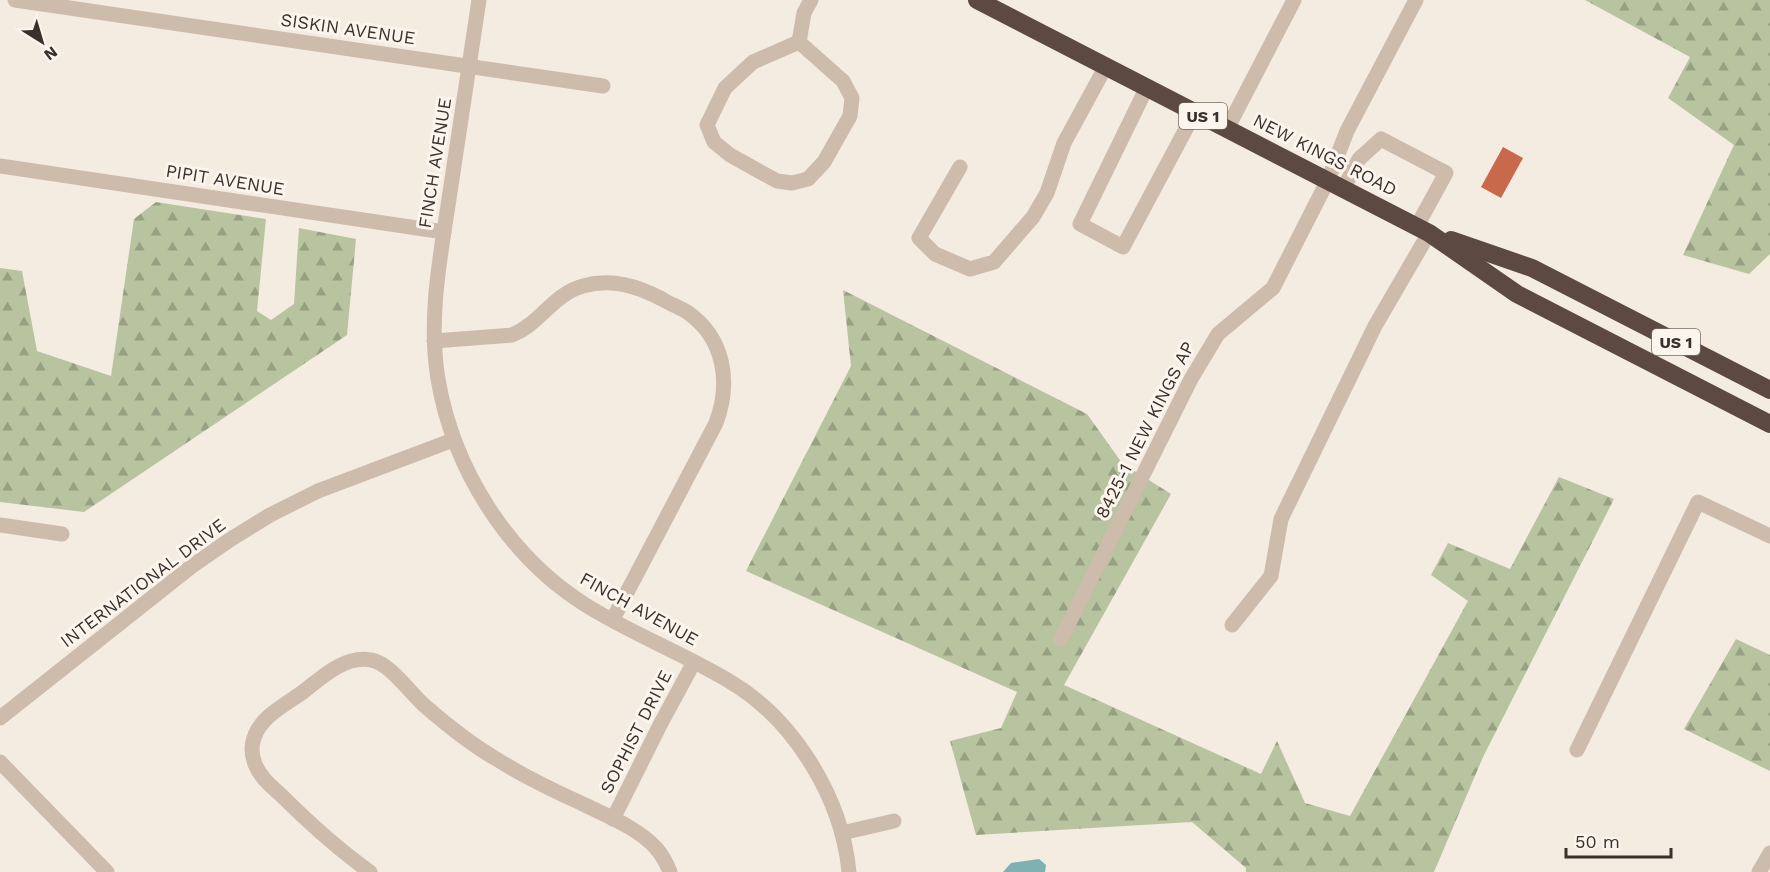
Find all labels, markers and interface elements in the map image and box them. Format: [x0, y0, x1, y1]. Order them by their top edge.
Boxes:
street label: SISKIN AVENUE [279, 9, 417, 48]
north arrow [12, 12, 72, 72]
text: N [40, 42, 61, 65]
street label: FINCH AVENUE [414, 96, 455, 230]
road number: US 1 [1179, 103, 1227, 129]
street label: NEW KINGS ROAD [1250, 109, 1401, 200]
street label: PIPIT AVENUE [164, 160, 286, 199]
road number: US 1 [1652, 329, 1700, 355]
street label: 8425-1 NEW KINGS AP [1091, 338, 1198, 522]
street label: INTERNATIONAL DRIVE [56, 514, 229, 651]
street label: FINCH AVENUE [576, 567, 702, 650]
street label: SOPHIST DRIVE [595, 667, 676, 797]
scale bar [1566, 821, 1671, 859]
text: 50 m [1575, 831, 1620, 852]

